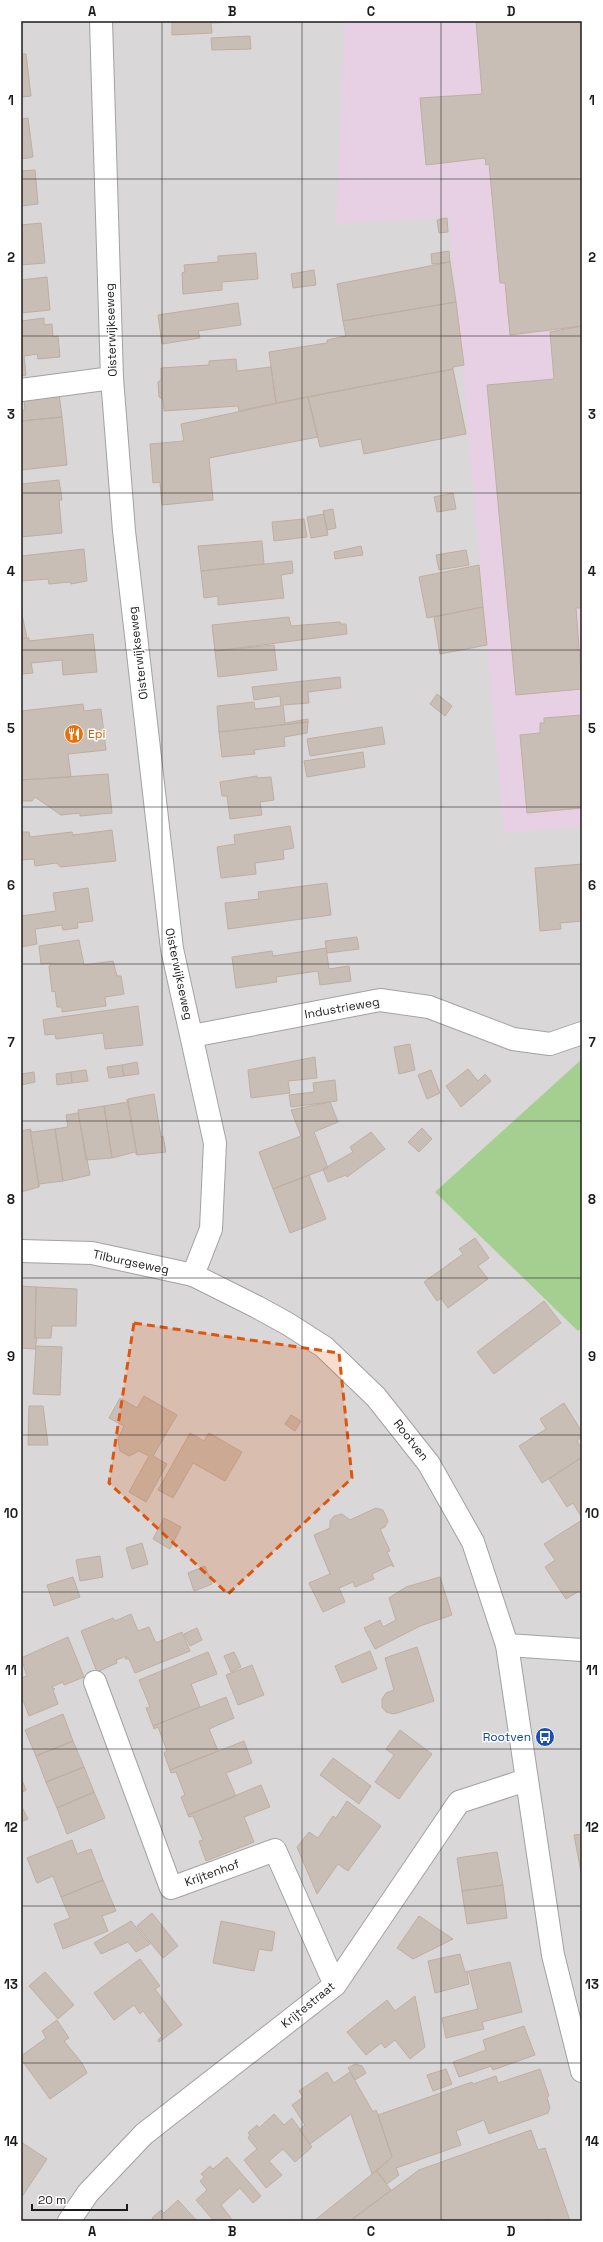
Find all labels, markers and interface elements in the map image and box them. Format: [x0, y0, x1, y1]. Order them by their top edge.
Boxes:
text: A [88, 3, 97, 20]
text: B [228, 3, 237, 20]
text: C [367, 3, 375, 20]
text: D [507, 3, 516, 20]
text: 1 [8, 92, 14, 109]
text: 1 [589, 92, 595, 109]
text: 2 [7, 249, 15, 266]
text: 2 [588, 249, 596, 266]
street label: Oisterwijkseweg [101, 283, 121, 377]
text: 3 [7, 406, 15, 423]
text: 3 [588, 406, 596, 423]
text: 4 [7, 563, 15, 580]
text: 4 [588, 563, 596, 580]
street label: Oisterwijkseweg [124, 606, 152, 700]
text: 5 [7, 720, 15, 737]
text: 5 [588, 720, 596, 737]
restaurant icon: Epi [63, 723, 85, 745]
place label: Epi [88, 726, 105, 742]
text: 6 [7, 877, 15, 894]
text: 6 [588, 877, 596, 894]
street label: Oisterwijkseweg [161, 927, 197, 1021]
street label: Industrieweg [303, 994, 381, 1022]
text: 7 [7, 1034, 15, 1051]
text: 7 [588, 1034, 596, 1051]
text: 8 [7, 1191, 15, 1208]
text: 8 [588, 1191, 596, 1208]
street label: Tilburgseweg [91, 1246, 171, 1278]
text: 9 [7, 1348, 15, 1365]
text: 9 [588, 1348, 596, 1365]
street label: Rootven [390, 1416, 432, 1464]
text: 10 [4, 1505, 18, 1522]
text: 10 [585, 1505, 599, 1522]
text: 11 [5, 1662, 17, 1679]
text: 11 [586, 1662, 598, 1679]
bus stop icon: Rootven [534, 1726, 556, 1748]
place label: Rootven [483, 1729, 531, 1745]
text: 12 [4, 1819, 18, 1836]
text: 12 [585, 1819, 599, 1836]
street label: Krijtenhof [182, 1856, 242, 1890]
text: 13 [4, 1976, 18, 1993]
text: 13 [585, 1976, 599, 1993]
street label: Krijtestraat [278, 1978, 338, 2032]
text: 14 [4, 2133, 18, 2150]
text: 14 [585, 2133, 599, 2150]
scale bar [32, 2186, 127, 2212]
text: 20 m [38, 2192, 66, 2208]
text: A [88, 2223, 97, 2240]
text: B [228, 2223, 237, 2240]
text: C [367, 2223, 375, 2240]
text: D [507, 2223, 516, 2240]

